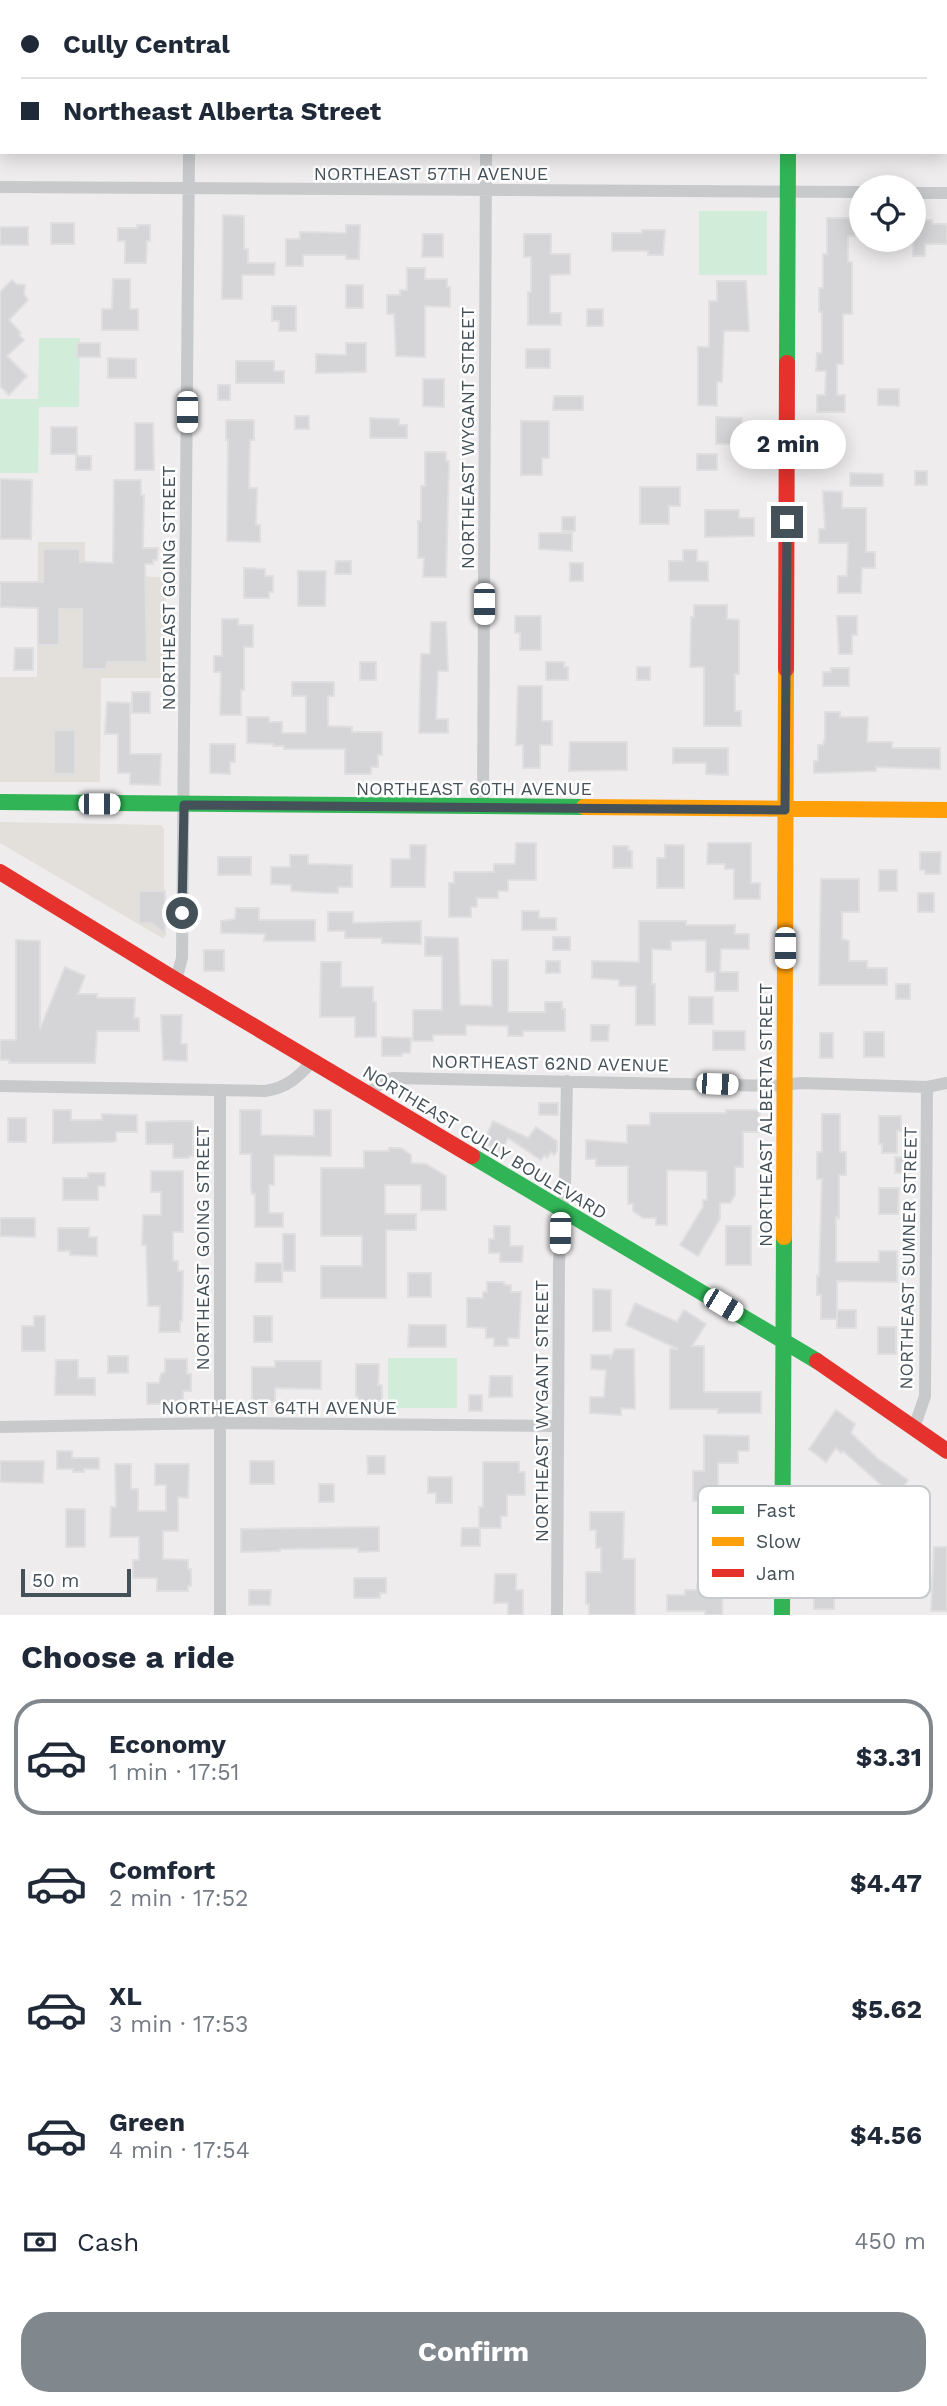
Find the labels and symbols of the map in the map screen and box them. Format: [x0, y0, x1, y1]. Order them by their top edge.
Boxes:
street label: NORTHEAST 57TH AVENUE [314, 163, 548, 184]
street label: NORTHEAST WYGANT STREET [457, 307, 478, 569]
car [177, 391, 198, 433]
callout: 2 min [729, 420, 845, 470]
street label: NORTHEAST GOING STREET [158, 465, 179, 711]
route end [771, 506, 803, 538]
car [474, 583, 495, 625]
street label: NORTHEAST 60TH AVENUE [356, 778, 592, 799]
car [79, 794, 121, 815]
route start [166, 897, 198, 929]
car [775, 927, 796, 969]
street label: NORTHEAST ALBERTA STREET [755, 983, 776, 1247]
street label: NORTHEAST 62ND AVENUE [431, 1050, 669, 1076]
street label: NORTHEAST CULLY BOULEVARD [359, 1061, 611, 1223]
car [696, 1073, 739, 1095]
street label: NORTHEAST GOING STREET [192, 1125, 213, 1371]
street label: NORTHEAST SUMNER STREET [895, 1126, 921, 1390]
car [550, 1212, 571, 1254]
street label: NORTHEAST WYGANT STREET [531, 1280, 552, 1542]
car [700, 1285, 747, 1325]
street label: NORTHEAST 64TH AVENUE [161, 1397, 397, 1418]
legend [698, 1486, 930, 1598]
text: Fast [756, 1499, 795, 1522]
text: Slow [756, 1530, 801, 1553]
text: Jam [756, 1562, 795, 1585]
scale bar [21, 1566, 131, 1598]

